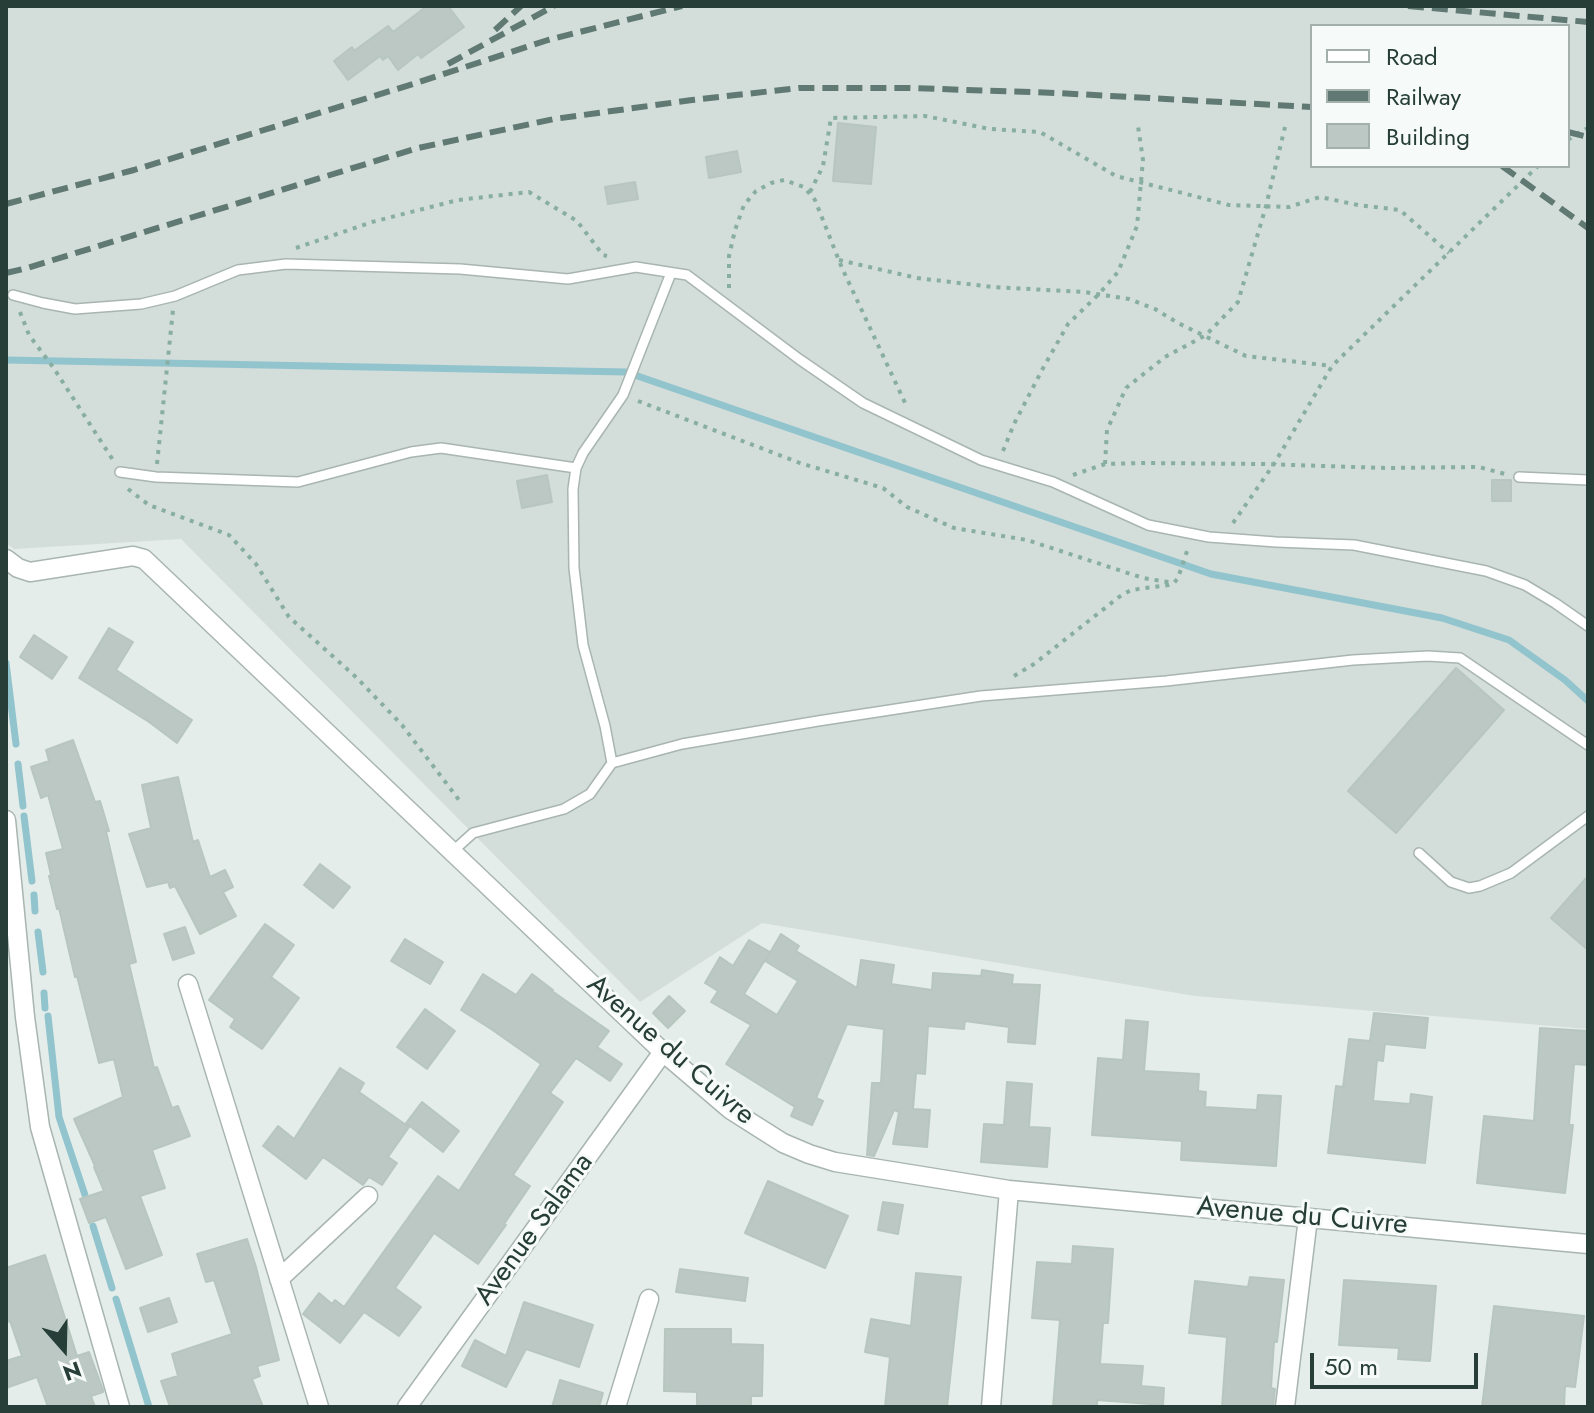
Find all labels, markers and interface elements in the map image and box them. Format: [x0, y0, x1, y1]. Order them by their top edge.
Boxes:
legend [1310, 24, 1570, 168]
text: Road [1386, 39, 1438, 74]
text: Railway [1386, 79, 1461, 114]
text: Building [1386, 119, 1470, 154]
street label: Avenue du Cuivre [579, 969, 761, 1133]
street label: Avenue Salama [469, 1147, 601, 1313]
street label: Avenue du Cuivre [1195, 1191, 1409, 1243]
north arrow [24, 1309, 104, 1389]
scale bar [1314, 1337, 1482, 1387]
text: 50 m [1324, 1349, 1378, 1384]
text: N [59, 1354, 86, 1390]

